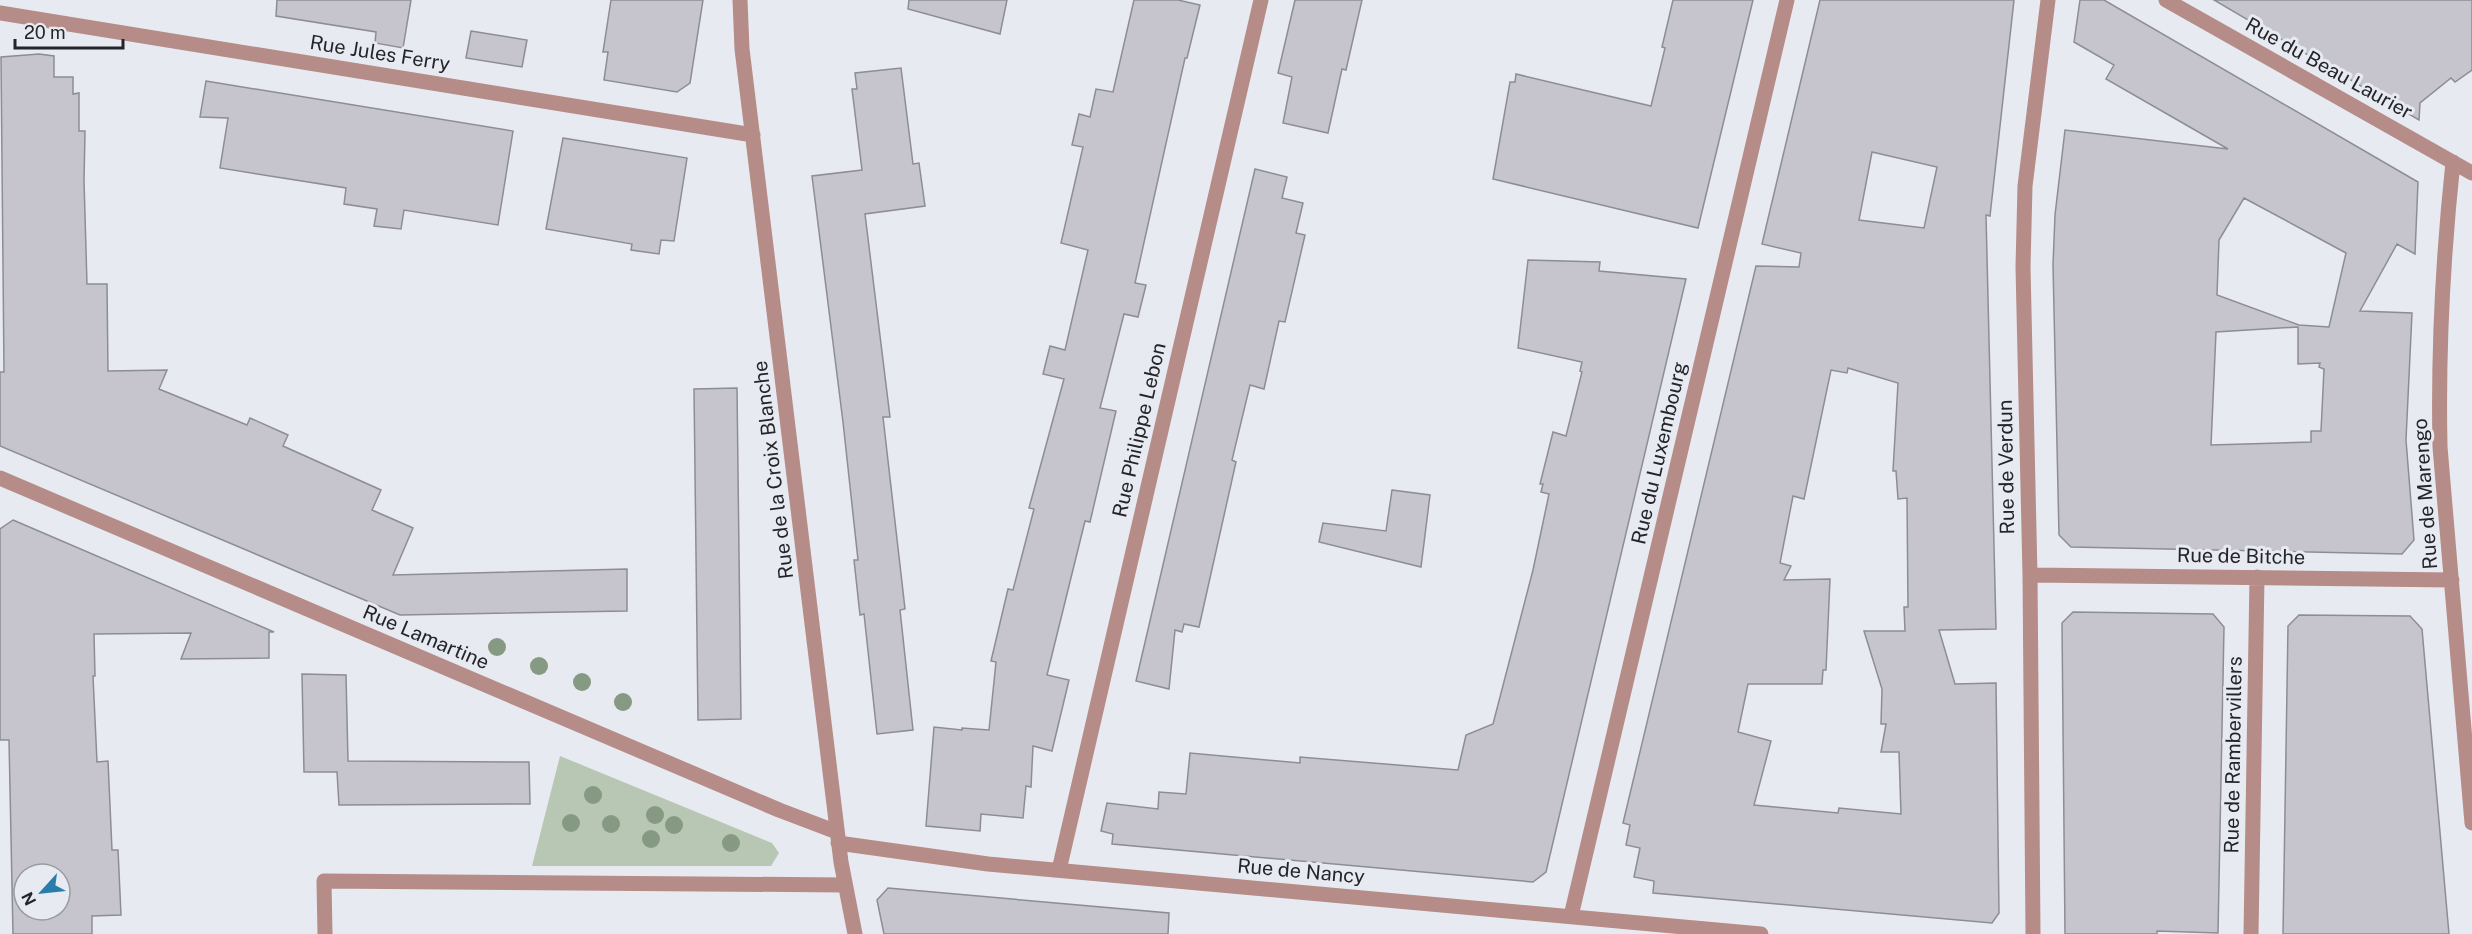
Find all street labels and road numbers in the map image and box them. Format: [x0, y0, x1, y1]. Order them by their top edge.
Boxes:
street label: Rue du Beau Laurier [2241, 12, 2417, 124]
street label: Rue Jules Ferry [308, 30, 452, 76]
street label: Rue Philippe Lebon [1107, 340, 1171, 520]
street label: Rue de la Croix Blanche [748, 359, 798, 581]
street label: Rue du Luxembourg [1626, 359, 1692, 547]
street label: Rue de Verdun [1993, 399, 2019, 535]
street label: Rue de Marengo [2408, 418, 2442, 570]
street label: Rue de Bitche [2177, 543, 2305, 569]
street label: Rue Lamartine [359, 600, 493, 674]
street label: Rue de Rambervillers [2219, 656, 2247, 854]
street label: Rue de Nancy [1236, 853, 1366, 889]

